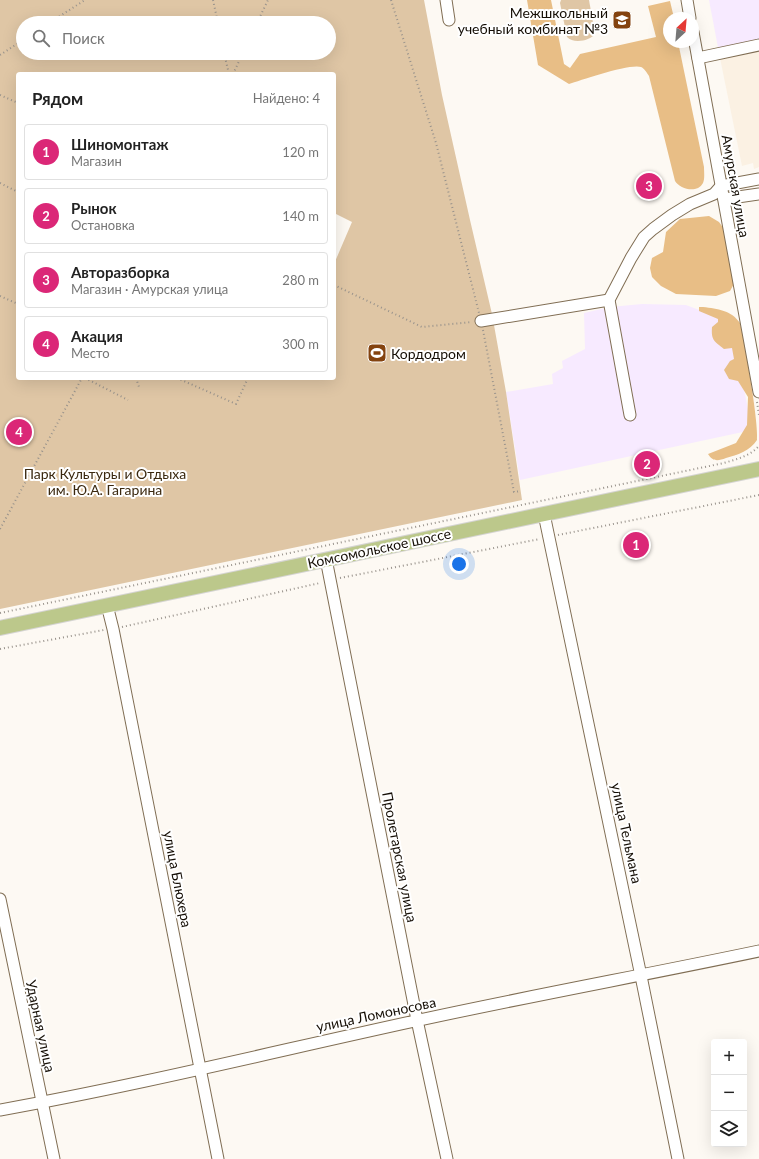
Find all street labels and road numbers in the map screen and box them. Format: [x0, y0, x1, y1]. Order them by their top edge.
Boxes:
street label: Амурская улица [719, 133, 753, 239]
street label: Комсомольское шоссе [306, 524, 452, 572]
street label: улица Тельмана [608, 781, 646, 885]
street label: Пролетарская улица [379, 790, 421, 924]
street label: улица Блюхера [160, 829, 196, 929]
street label: Ударная улица [23, 978, 59, 1074]
street label: улица Ломоносова [315, 993, 437, 1035]

